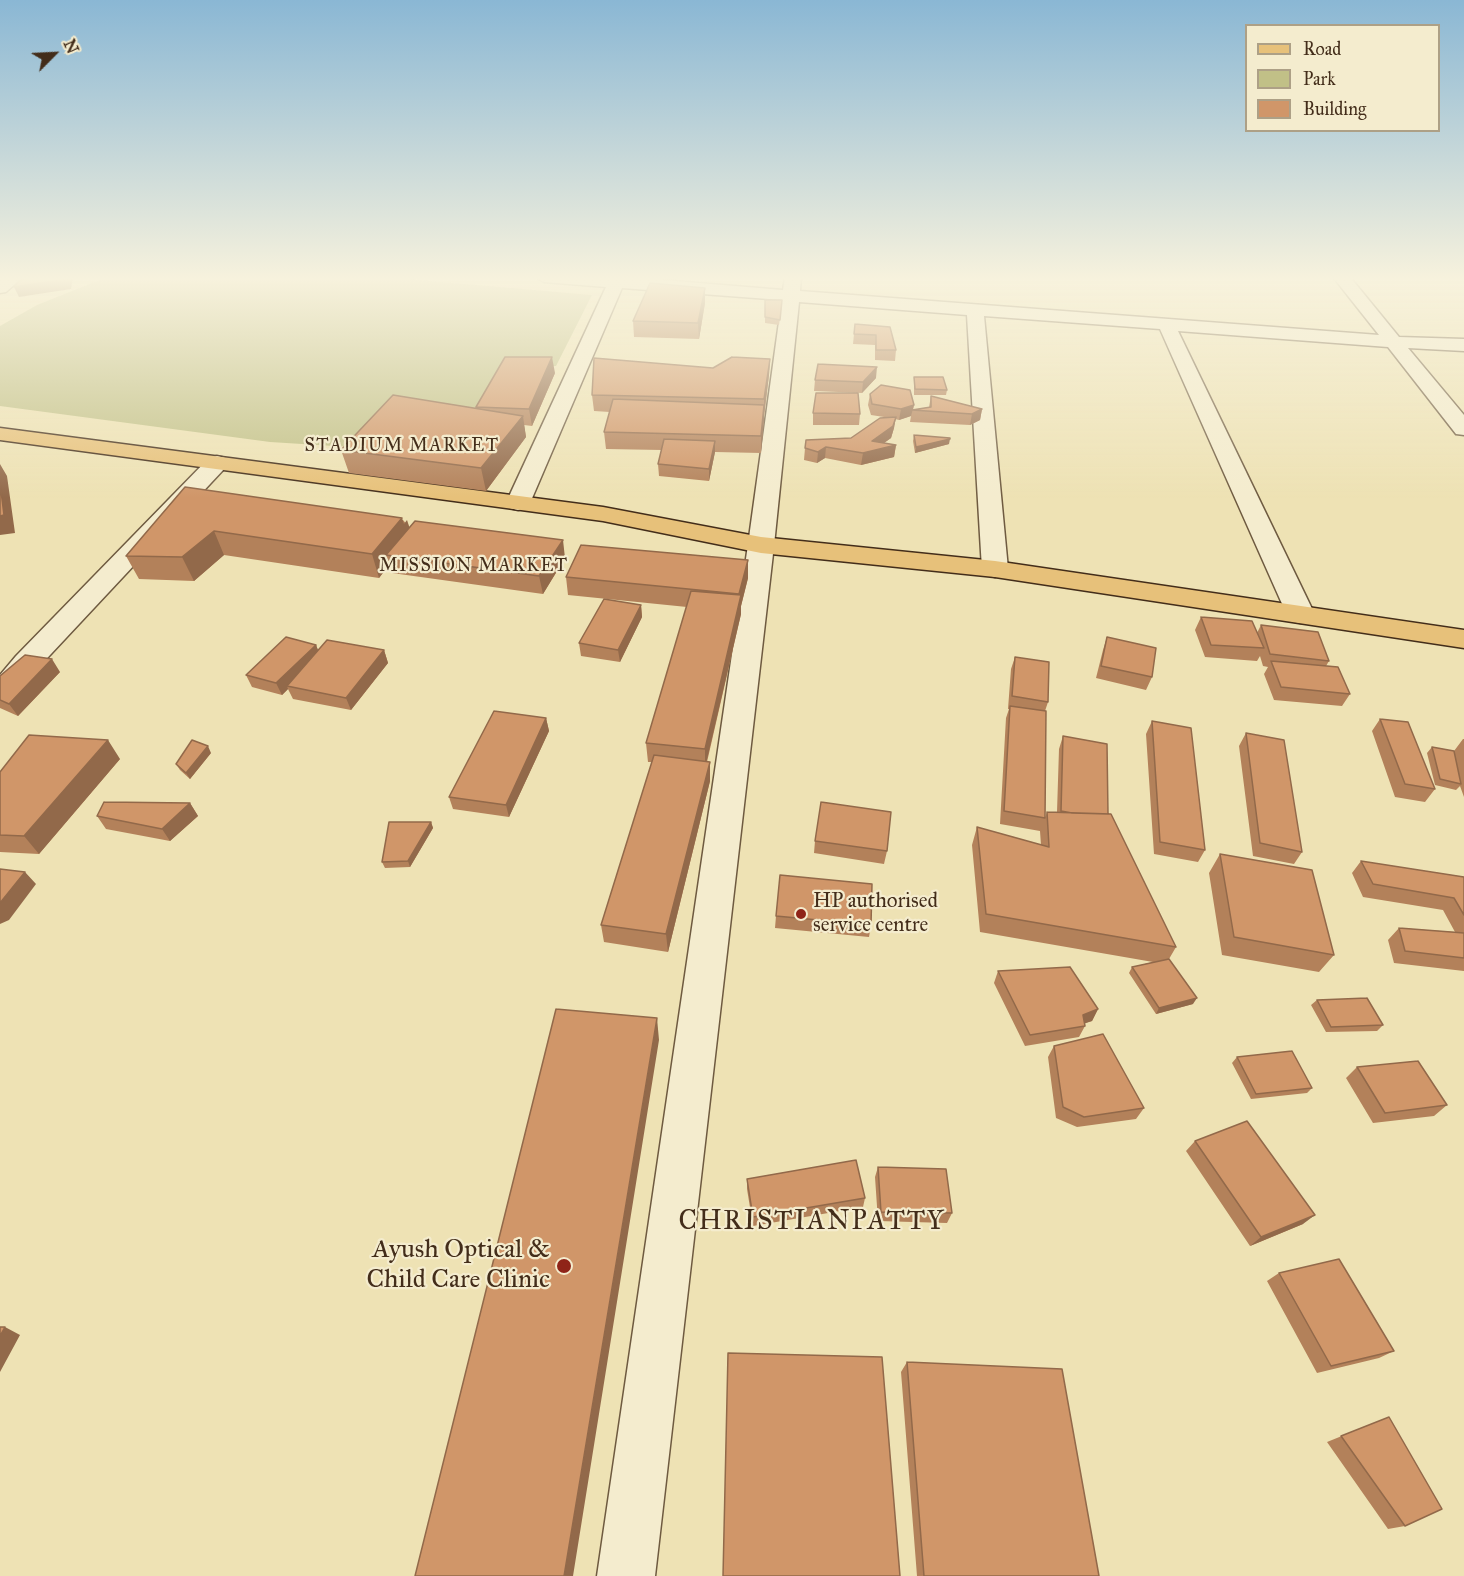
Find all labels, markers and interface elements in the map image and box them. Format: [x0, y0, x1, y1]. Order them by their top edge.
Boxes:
north arrow [24, 24, 84, 84]
legend [1245, 24, 1440, 132]
text: N [59, 36, 82, 57]
text: Road [1303, 38, 1341, 60]
text: Park [1303, 68, 1336, 90]
text: Building [1303, 98, 1366, 120]
district label: STADIUM MARKET [304, 436, 500, 458]
district label: MISSION MARKET [379, 556, 569, 578]
place label: HP authorised service centre [813, 889, 938, 939]
marker: HP authorised service centre [794, 907, 808, 921]
district label: CHRISTIANPATTY [679, 1206, 945, 1238]
place label: Ayush Optical & Child Care Clinic [366, 1235, 550, 1296]
marker: Ayush Optical & Child Care Clinic [555, 1257, 573, 1275]

